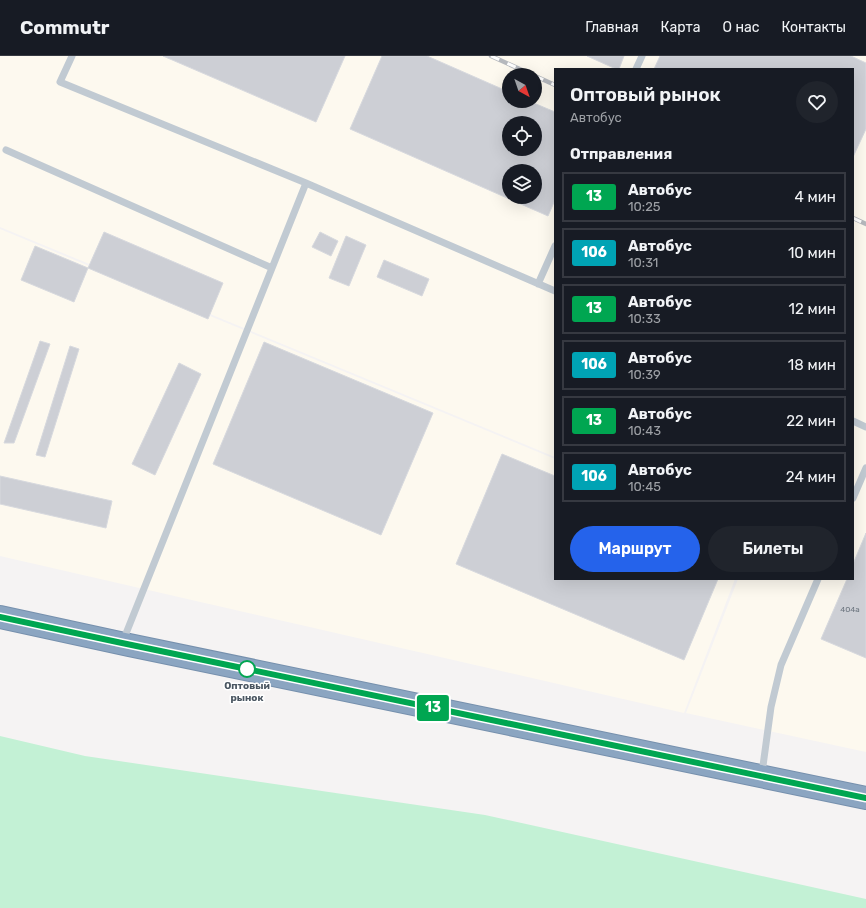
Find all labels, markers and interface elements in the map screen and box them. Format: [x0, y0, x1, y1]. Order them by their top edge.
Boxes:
text: Commutr [20, 16, 109, 39]
text: Главная [585, 19, 639, 36]
text: Карта [661, 19, 701, 36]
text: О нас [723, 19, 759, 36]
text: Контакты [781, 19, 846, 36]
north arrow [502, 68, 542, 108]
map controls [502, 68, 542, 204]
button: heart [796, 81, 838, 123]
text: Оптовый рынок [570, 83, 721, 106]
text: Автобус [570, 110, 622, 125]
button: locate [502, 116, 542, 156]
text: Отправления [570, 145, 672, 163]
button: layers [502, 164, 542, 204]
text: Автобус [628, 181, 692, 199]
text: 13 [586, 188, 602, 205]
text: 4 мин [795, 188, 836, 206]
text: 10:25 [628, 199, 661, 214]
text: Автобус [628, 237, 692, 255]
text: 106 [581, 244, 607, 261]
text: 10 мин [788, 244, 836, 262]
text: 10:31 [628, 255, 658, 270]
text: Автобус [628, 293, 692, 311]
text: 13 [586, 300, 602, 317]
text: 12 мин [789, 300, 836, 318]
text: 10:33 [628, 311, 661, 326]
text: Автобус [628, 349, 692, 367]
text: 106 [581, 356, 607, 373]
text: 18 мин [788, 356, 836, 374]
text: 10:39 [628, 367, 661, 382]
text: Автобус [628, 405, 692, 423]
text: 13 [586, 412, 602, 429]
text: 22 мин [786, 412, 836, 430]
text: 10:43 [628, 423, 661, 438]
text: Автобус [628, 461, 692, 479]
text: 106 [581, 468, 607, 485]
text: 24 мин [786, 468, 836, 486]
text: 10:45 [628, 479, 661, 494]
button: Маршрут [570, 526, 700, 572]
button: Билеты [708, 526, 838, 572]
house number: 404а [840, 605, 860, 614]
marker: Оптовый рынок [238, 660, 256, 678]
place label: Оптовый рынок [224, 680, 270, 704]
line badge: 13 [415, 695, 451, 721]
text: 13 [425, 699, 441, 716]

